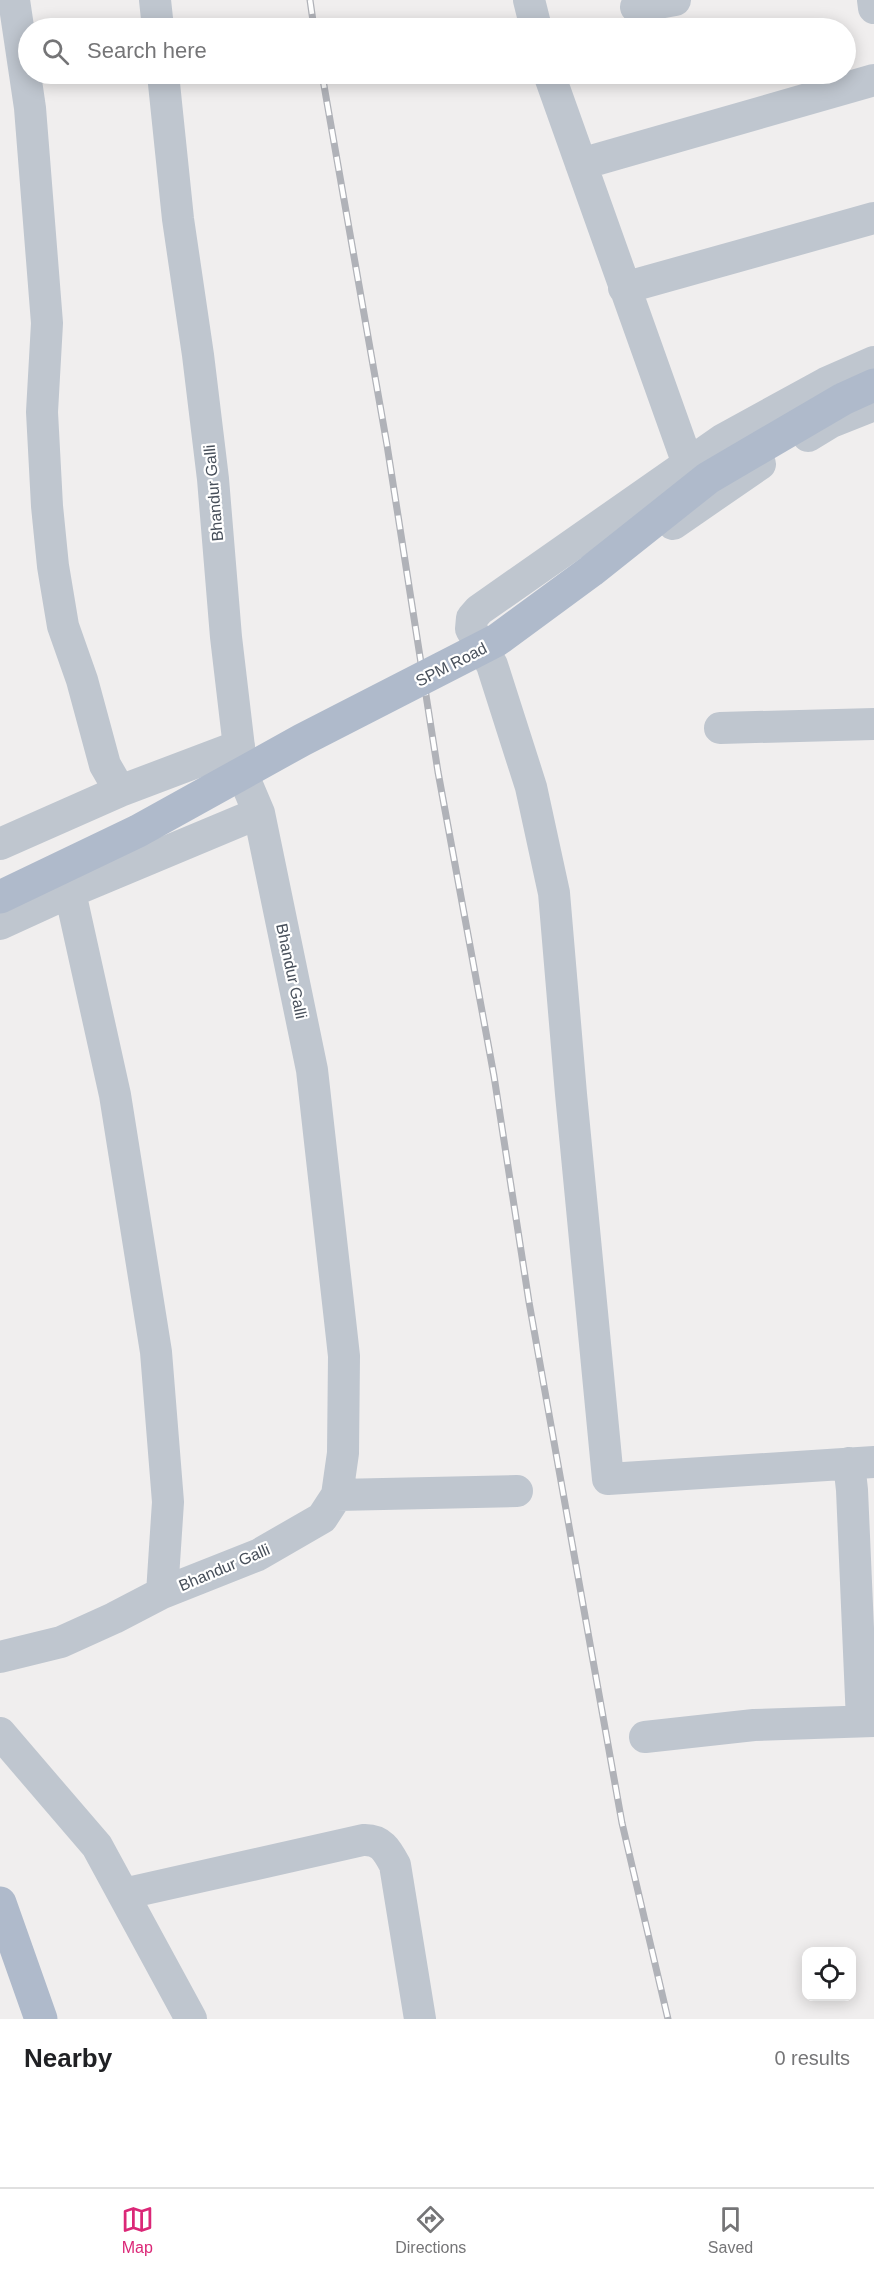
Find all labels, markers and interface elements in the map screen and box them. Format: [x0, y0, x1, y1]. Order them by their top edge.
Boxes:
search box [18, 18, 856, 84]
icon: search [39, 35, 72, 68]
text: Search here [87, 38, 207, 63]
street label: Bhandur Galli [201, 444, 226, 542]
street label: SPM Road [413, 639, 490, 690]
street label: Bhandur Galli [273, 922, 310, 1020]
street label: Bhandur Galli [176, 1541, 272, 1594]
map controls [802, 1947, 856, 2001]
button: locate [802, 1947, 856, 2001]
text: Nearby [24, 2043, 112, 2073]
text: 0 results [774, 2047, 850, 2069]
tab: Map [121, 2203, 154, 2257]
tab: Directions [395, 2203, 466, 2257]
tab: Saved [708, 2203, 753, 2257]

